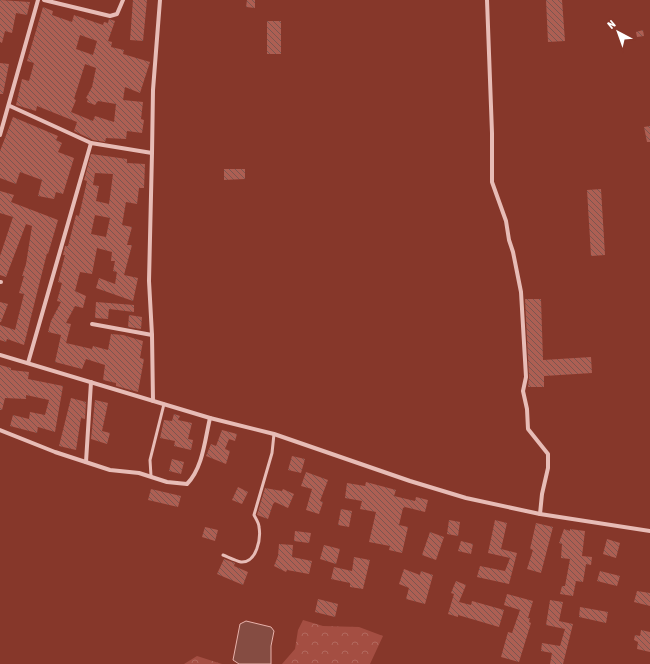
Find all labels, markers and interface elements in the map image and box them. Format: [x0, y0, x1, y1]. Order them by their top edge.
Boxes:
north arrow [598, 12, 638, 52]
text: N [605, 18, 618, 31]

